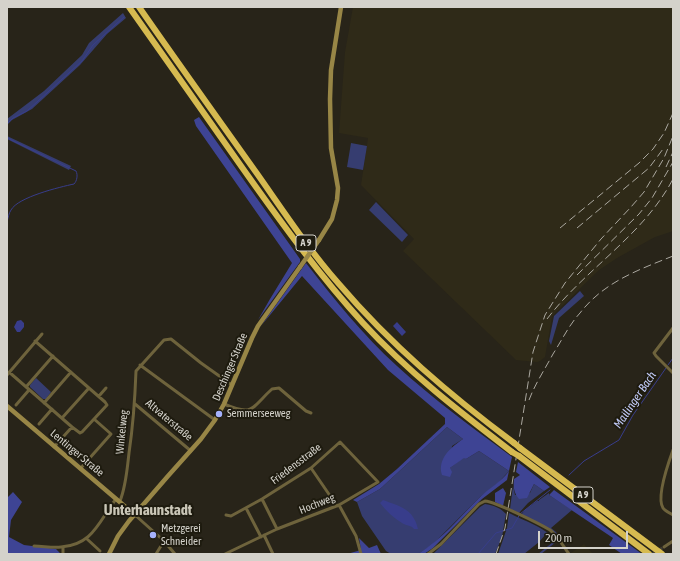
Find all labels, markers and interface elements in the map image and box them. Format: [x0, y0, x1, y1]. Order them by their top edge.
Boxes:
road number: A 9 [296, 235, 316, 251]
street label: Deschinger Straße [210, 331, 250, 403]
water label: Mailinger Bach [611, 369, 659, 431]
street label: Altvaterstraße [143, 396, 195, 444]
place label: Semmerseeweg [227, 407, 291, 421]
street label: Winkelweg [113, 409, 131, 455]
marker: Semmerseeweg [214, 409, 224, 419]
street label: Lentinger Straße [47, 427, 107, 479]
street label: Friedensstraße [268, 441, 324, 487]
road number: A 9 [573, 487, 593, 503]
street label: Hochweg [297, 491, 337, 517]
district label: Unterhaunstadt [104, 501, 192, 519]
place label: Metzgerei Schneider [161, 522, 201, 548]
scale bar [540, 523, 630, 549]
marker: Metzgerei Schneider [148, 530, 158, 540]
text: 200 m [545, 531, 572, 545]

